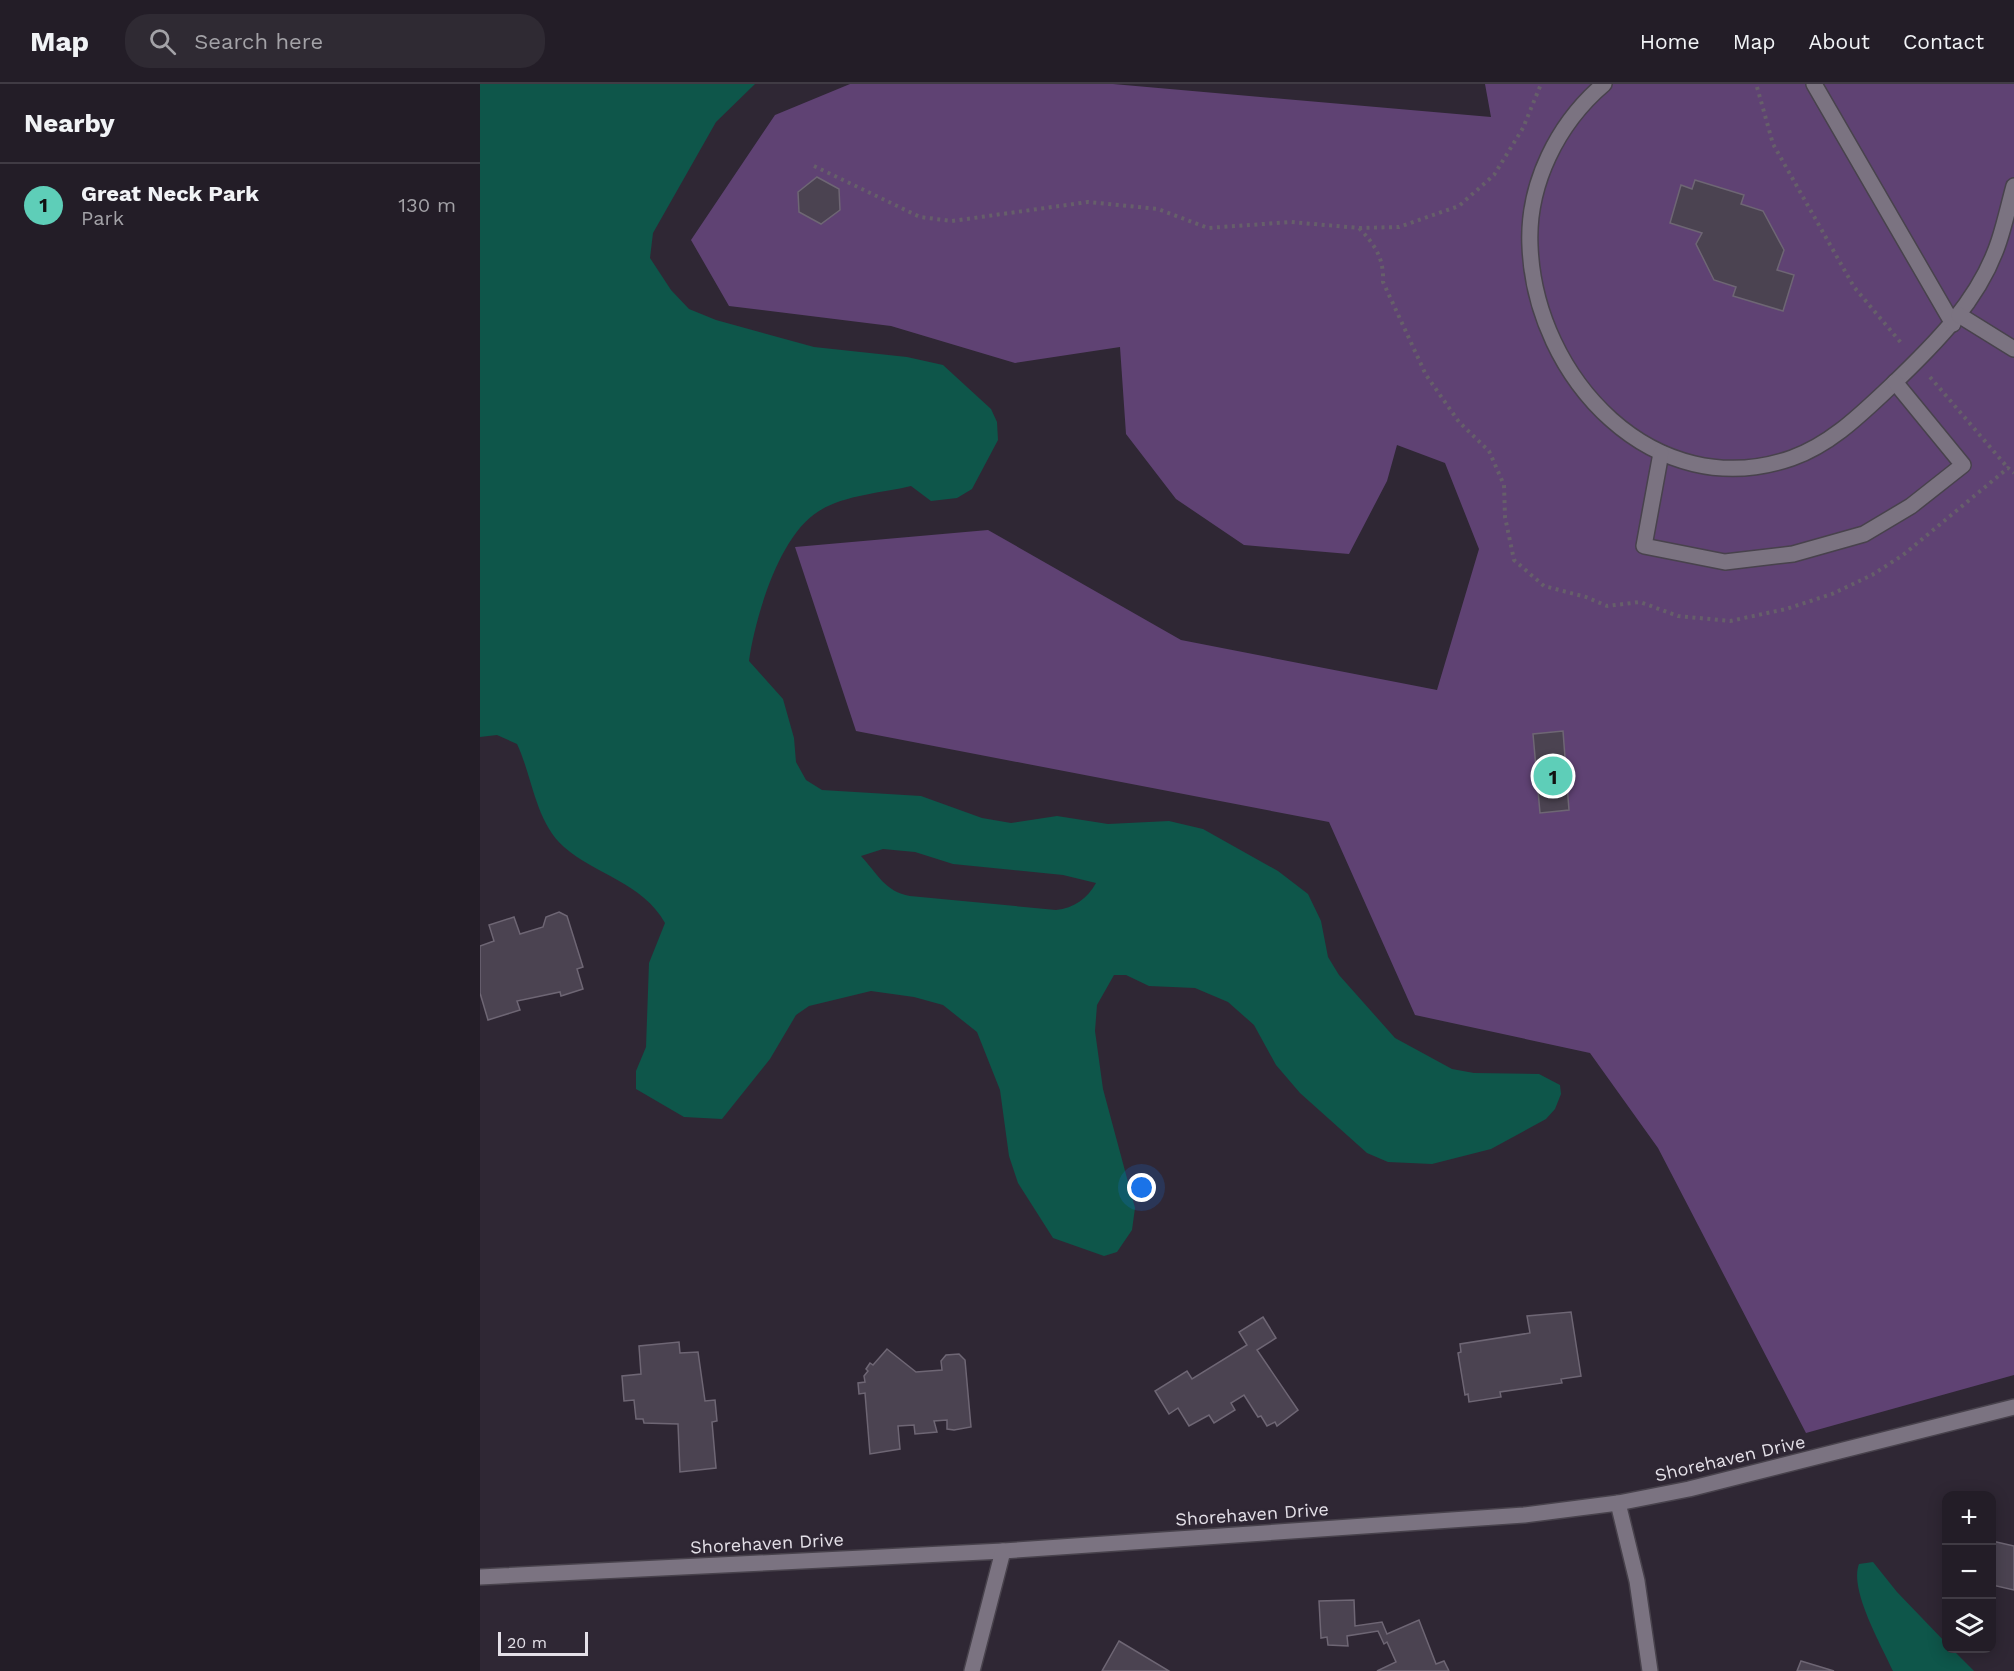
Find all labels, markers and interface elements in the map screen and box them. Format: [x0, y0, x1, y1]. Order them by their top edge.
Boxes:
search box [125, 14, 545, 68]
text: Map [30, 25, 89, 58]
icon: search [146, 25, 179, 58]
text: Search here [194, 29, 323, 54]
text: Home [1640, 29, 1700, 54]
text: Map [1733, 29, 1776, 54]
text: About [1809, 29, 1870, 54]
text: Contact [1903, 29, 1984, 54]
text: Nearby [24, 108, 115, 138]
text: Great Neck Park [81, 181, 259, 206]
text: 1 [39, 193, 48, 217]
text: 130 m [398, 193, 456, 217]
text: Park [81, 206, 124, 230]
pin: 1 [1534, 754, 1572, 798]
your location [1127, 1173, 1156, 1202]
street label: Shorehaven Drive [1653, 1430, 1807, 1486]
map controls [1942, 1491, 1996, 1653]
button: + [1942, 1491, 1996, 1545]
street label: Shorehaven Drive [1175, 1498, 1329, 1530]
street label: Shorehaven Drive [690, 1528, 844, 1558]
button: − [1942, 1545, 1996, 1599]
button: layers [1942, 1599, 1996, 1653]
scale bar [498, 1629, 588, 1656]
text: 20 m [507, 1633, 547, 1652]

